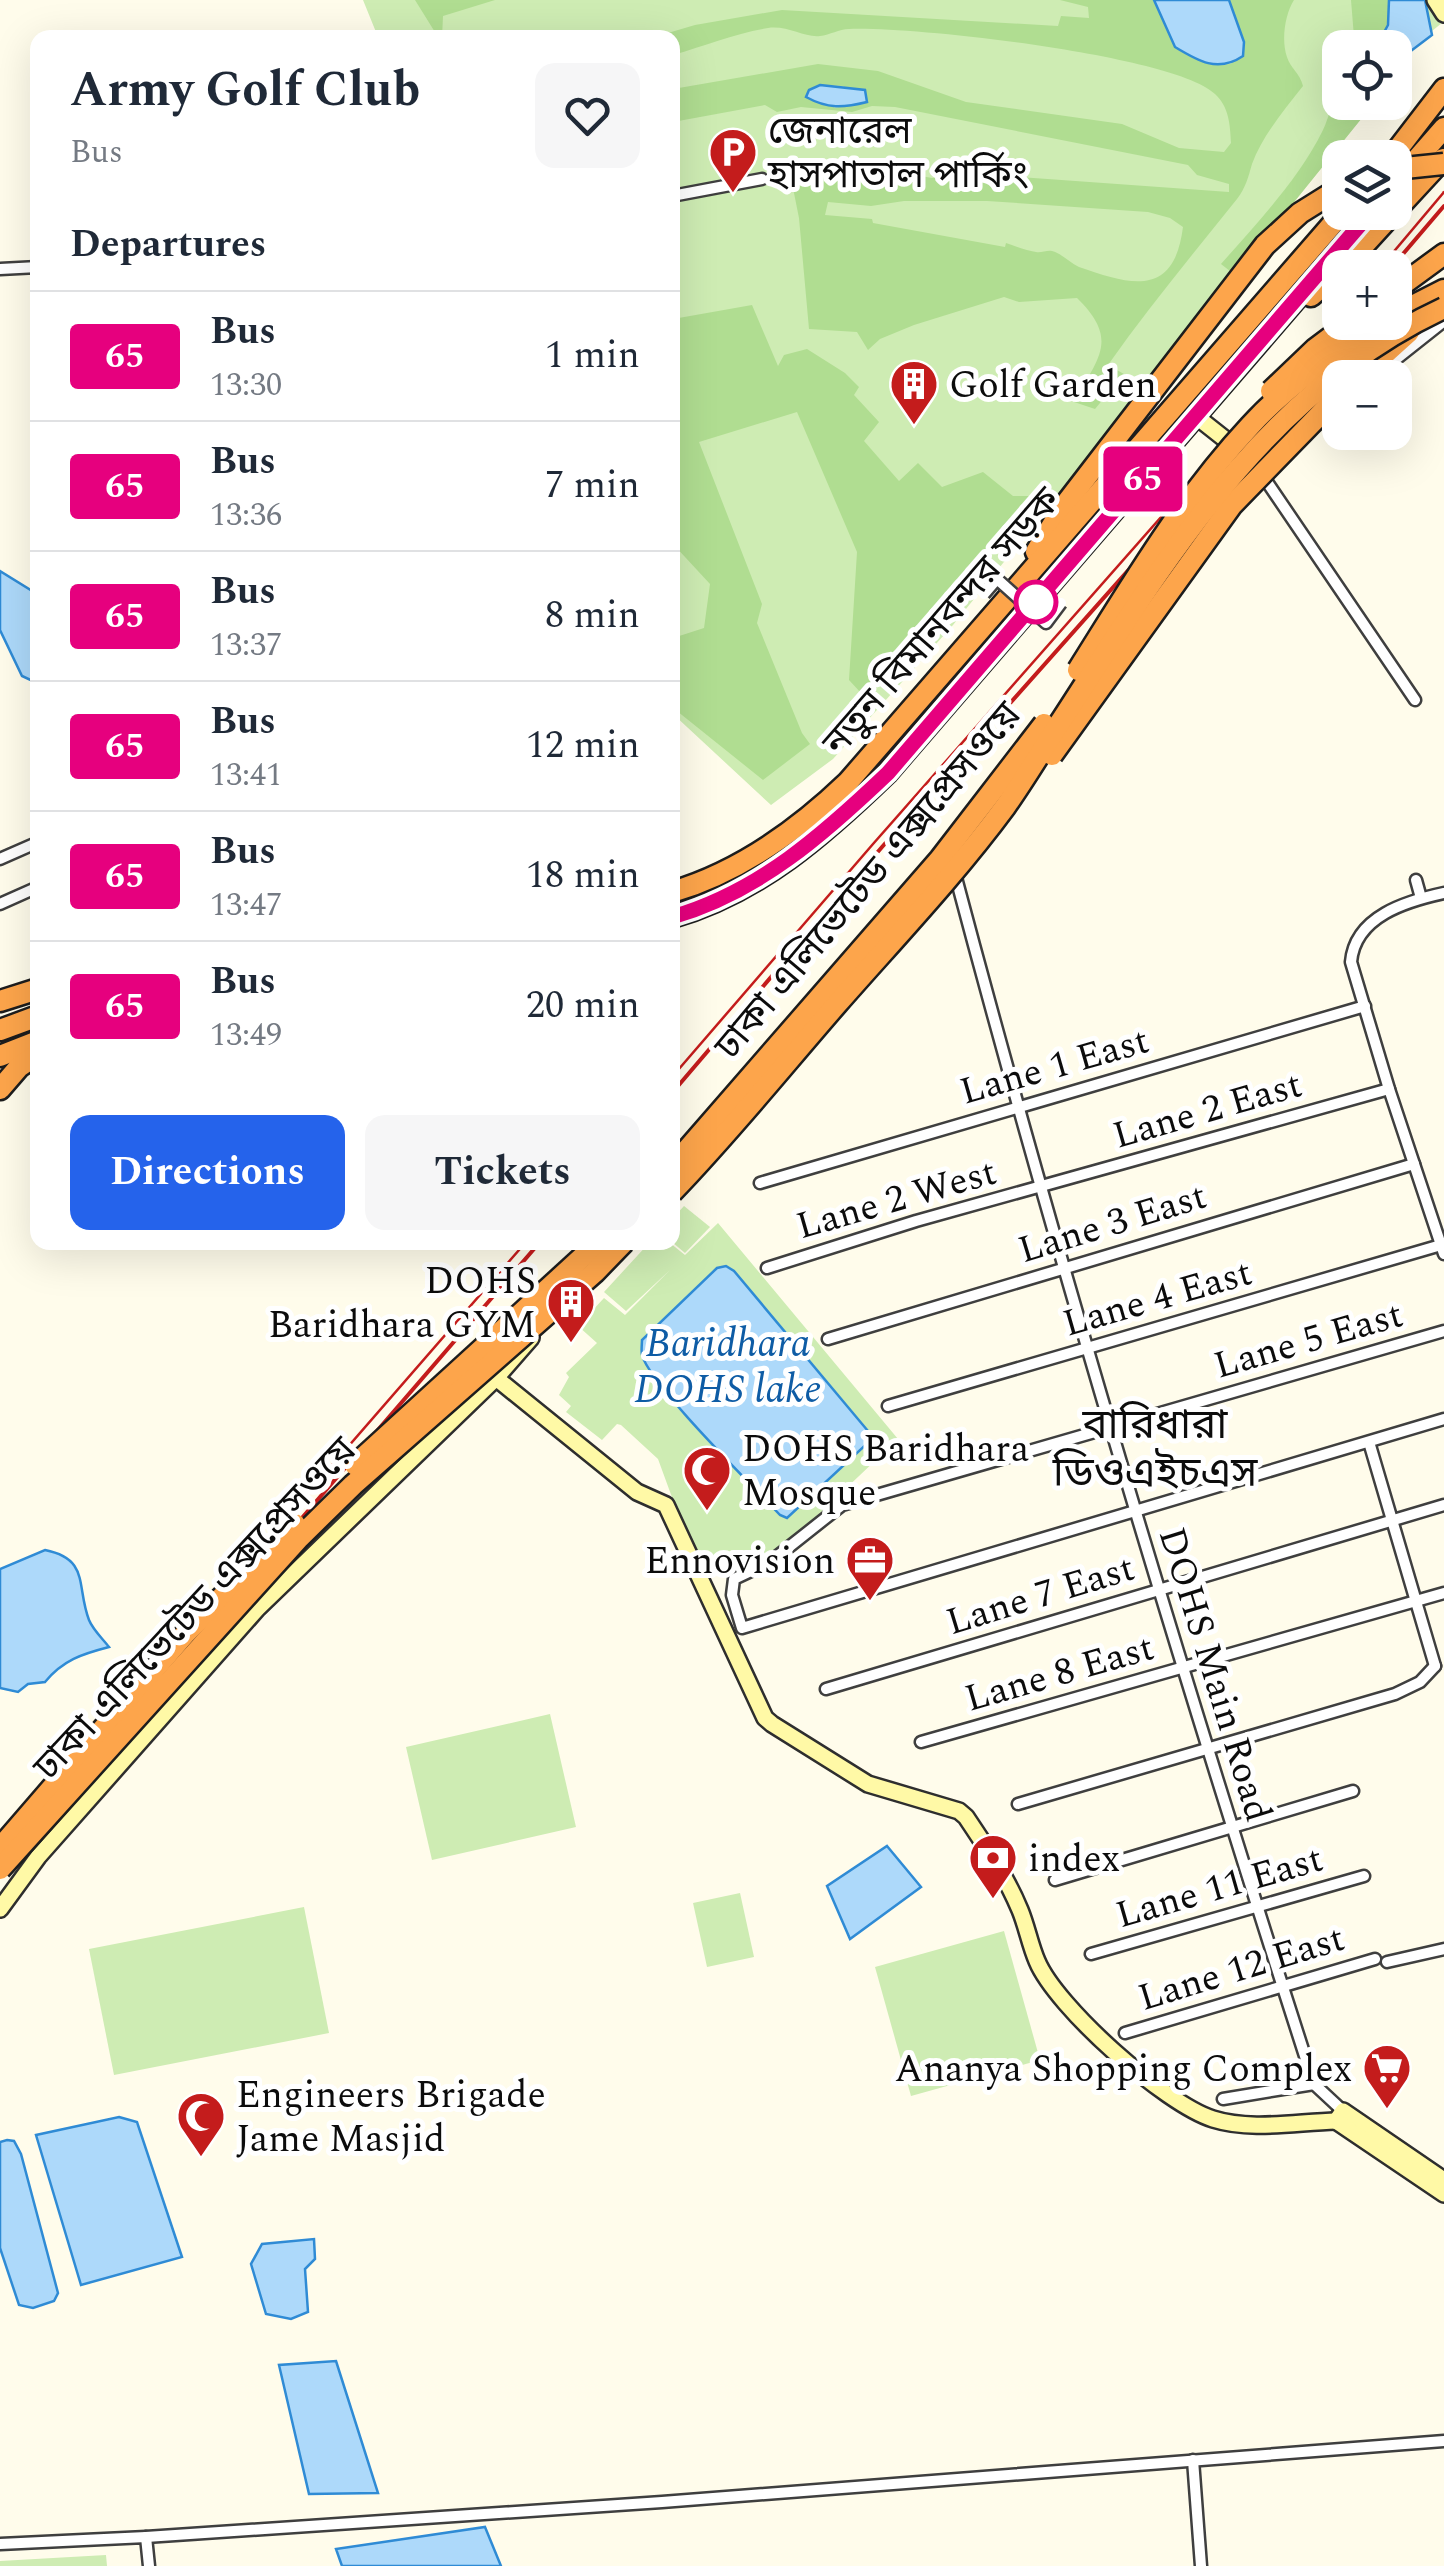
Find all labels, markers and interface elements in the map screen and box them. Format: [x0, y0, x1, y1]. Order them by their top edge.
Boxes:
map controls [1322, 30, 1412, 450]
button: locate [1322, 30, 1412, 120]
text: Army Golf Club [70, 54, 420, 127]
button: heart [535, 63, 640, 168]
place label: জেনারেল হাসপাতাল পার্কিং [767, 103, 1029, 205]
parking icon: জেনারেল হাসপাতাল পার্কিং [707, 126, 759, 194]
text: Bus [70, 128, 123, 177]
button: layers [1322, 140, 1412, 230]
text: Departures [70, 216, 266, 274]
button: + [1322, 250, 1412, 340]
text: Bus [210, 303, 276, 361]
text: 1 min [545, 327, 640, 385]
text: 65 [105, 330, 145, 383]
place label: Golf Garden [949, 357, 1157, 415]
building icon: Golf Garden [888, 358, 940, 426]
button: − [1322, 360, 1412, 450]
text: 13:30 [210, 361, 282, 410]
text: Bus [210, 433, 276, 491]
line badge: 65 [1098, 446, 1188, 512]
text: 65 [1123, 453, 1163, 506]
text: 7 min [545, 457, 640, 515]
text: 65 [105, 460, 145, 513]
street label: নতুন বিমানবন্দর সড়ক [809, 474, 1077, 770]
text: 13:36 [210, 491, 282, 540]
text: Bus [210, 563, 276, 621]
unlabelled marker [1015, 581, 1057, 623]
text: 8 min [545, 587, 640, 645]
text: 65 [105, 590, 145, 643]
text: 13:37 [210, 621, 282, 670]
street label: ঢাকা এলিভেটেড এক্সপ্রেসওয়ে [700, 689, 1037, 1074]
text: Bus [210, 693, 276, 751]
text: 12 min [526, 717, 640, 775]
text: 65 [105, 720, 145, 773]
text: 13:41 [210, 751, 282, 800]
text: Bus [210, 823, 276, 881]
text: 18 min [526, 847, 640, 905]
text: 65 [105, 850, 145, 903]
text: 13:47 [210, 881, 282, 930]
text: Bus [210, 953, 276, 1011]
text: 20 min [526, 977, 640, 1035]
text: 65 [105, 980, 145, 1033]
text: 13:49 [210, 1011, 282, 1060]
street label: Lane 1 East [953, 1012, 1156, 1122]
street label: Lane 2 East [1106, 1056, 1309, 1166]
button: Directions [70, 1115, 345, 1230]
button: Tickets [365, 1115, 640, 1230]
street label: Lane 2 West [790, 1144, 1003, 1256]
street label: Lane 3 East [1011, 1168, 1214, 1280]
street label: Lane 4 East [1056, 1244, 1259, 1354]
place label: DOHS Baridhara GYM [268, 1253, 536, 1355]
building icon: DOHS Baridhara GYM [545, 1276, 597, 1344]
street label: Lane 5 East [1207, 1286, 1410, 1396]
water label: Baridhara DOHS lake [634, 1314, 822, 1421]
district label: বারিধারা ডিওএইচএস [1052, 1394, 1258, 1505]
place label: DOHS Baridhara Mosque [742, 1421, 1030, 1523]
street label: ঢাকা এলিভেটেড এক্সপ্রেসওয়ে [19, 1423, 372, 1795]
mosque icon: DOHS Baridhara Mosque [681, 1444, 733, 1512]
street label: DOHS Main Road [1142, 1520, 1286, 1829]
place label: Ennovision [644, 1533, 835, 1591]
office icon: Ennovision [844, 1534, 896, 1602]
street label: Lane 7 East [939, 1540, 1142, 1652]
street label: Lane 8 East [958, 1619, 1161, 1729]
place label: index [1028, 1831, 1120, 1889]
street label: Lane 11 East [1109, 1831, 1330, 1945]
bank icon: index [967, 1832, 1019, 1900]
street label: Lane 12 East [1131, 1910, 1352, 2028]
place label: Ananya Shopping Complex [895, 2041, 1352, 2099]
supermarket icon: Ananya Shopping Complex [1361, 2042, 1413, 2110]
place label: Engineers Brigade Jame Masjid [236, 2067, 546, 2169]
mosque icon: Engineers Brigade Jame Masjid [175, 2090, 227, 2158]

